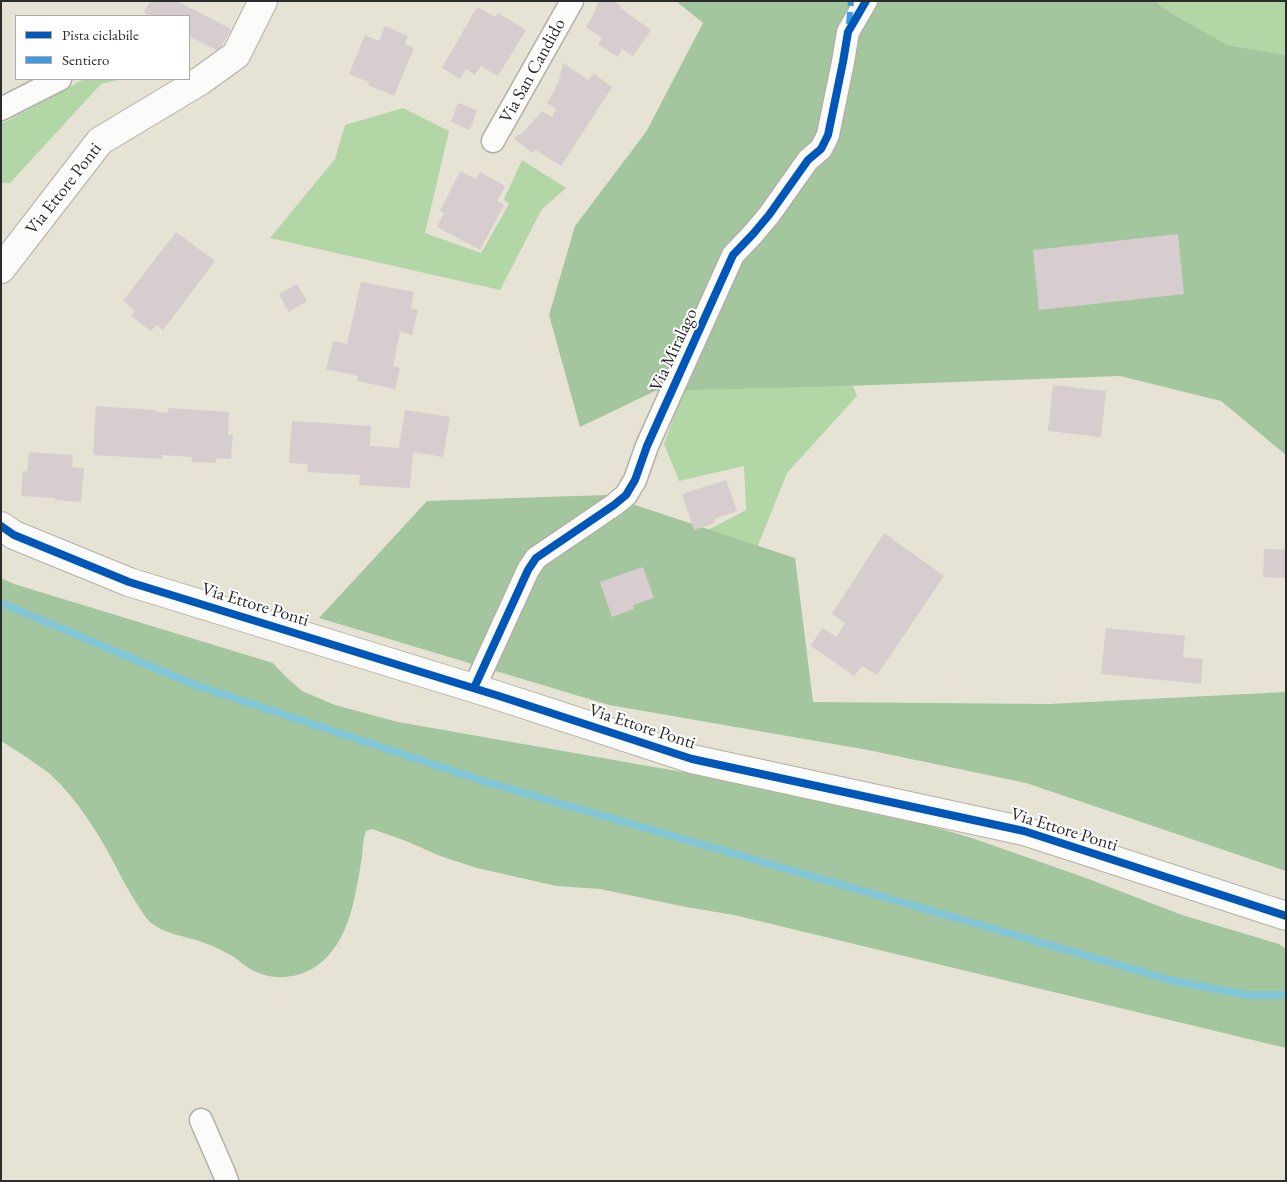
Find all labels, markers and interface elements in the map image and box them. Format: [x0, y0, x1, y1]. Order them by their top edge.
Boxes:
legend [15, 15, 190, 80]
street label: Via San Candido [495, 15, 571, 127]
text: Pista ciclabile [62, 25, 139, 44]
text: Sentiero [62, 50, 109, 69]
street label: Via Ettore Ponti [21, 139, 107, 239]
street label: Via Miralago [645, 305, 703, 395]
street label: Via Ettore Ponti [199, 578, 311, 632]
street label: Via Ettore Ponti [586, 700, 698, 754]
street label: Via Ettore Ponti [1008, 803, 1120, 857]

